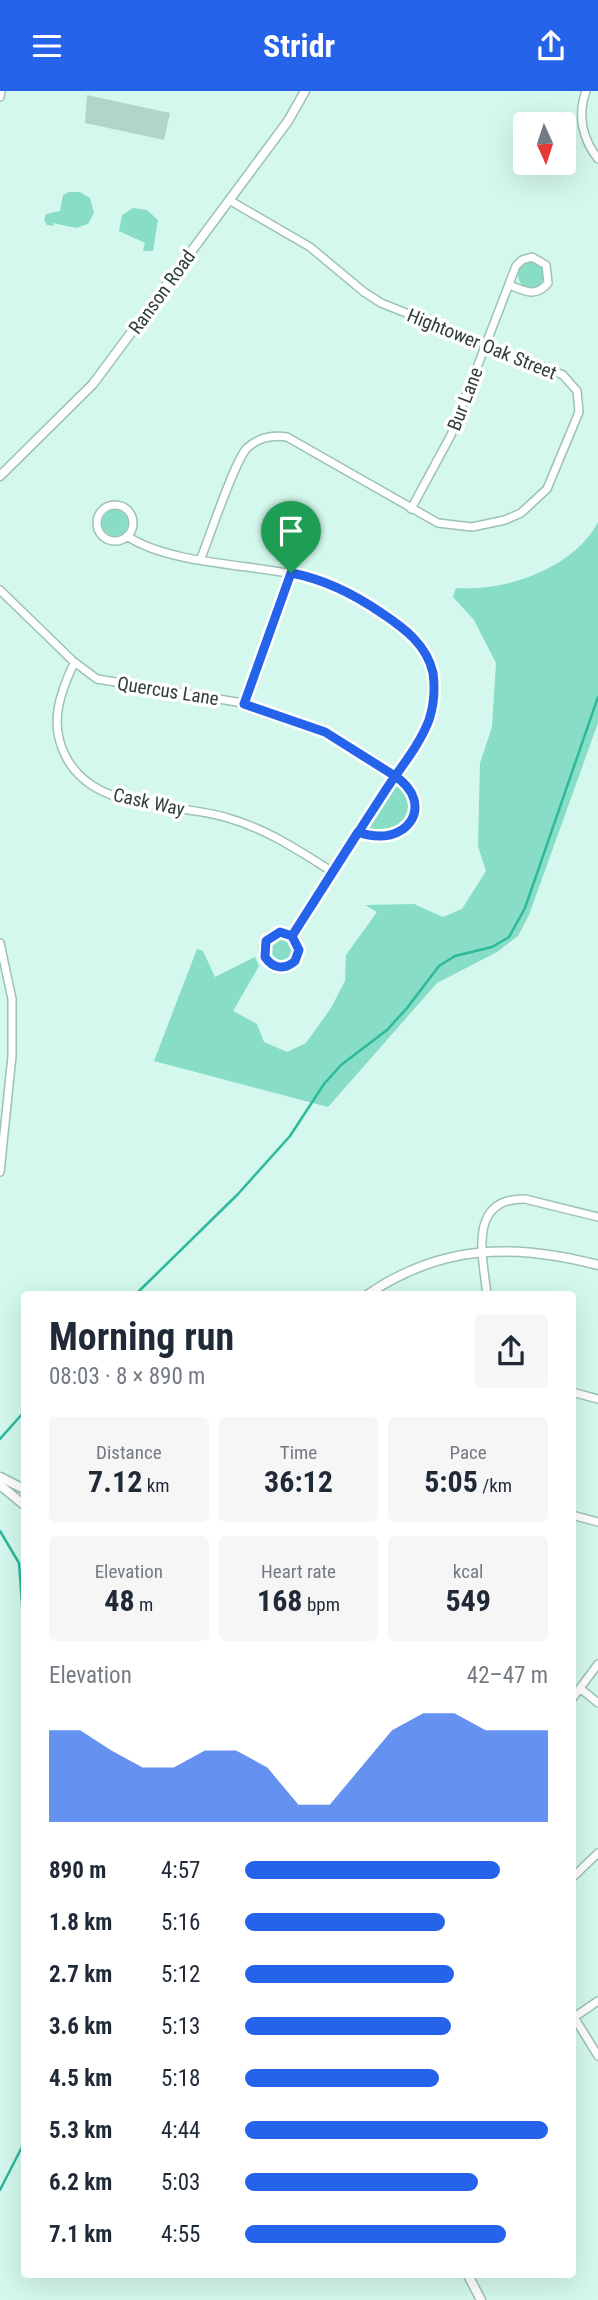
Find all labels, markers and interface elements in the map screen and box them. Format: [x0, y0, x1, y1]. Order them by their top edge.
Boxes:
icon: menu [28, 27, 66, 65]
text: Stridr [263, 27, 335, 65]
icon: share [532, 27, 570, 65]
north arrow [513, 112, 576, 175]
map controls [513, 112, 576, 175]
street label: Ranson Road [124, 245, 200, 339]
street label: Hightower Oak Street [404, 304, 560, 384]
street label: Bur Lane [442, 364, 488, 434]
pin [261, 501, 321, 573]
icon: arrive [272, 512, 310, 550]
street label: Quercus Lane [116, 672, 220, 710]
street label: Cask Way [111, 783, 187, 821]
button: share [474, 1314, 548, 1388]
text: Morning run [49, 1315, 234, 1359]
text: 08:03 · 8 × 890 m [49, 1363, 205, 1390]
text: Distance [96, 1441, 162, 1464]
text: Time [280, 1441, 317, 1464]
text: Pace [450, 1441, 487, 1464]
text: 7.12 [88, 1464, 142, 1499]
text: 36:12 [264, 1464, 333, 1499]
text: 5:05 [424, 1464, 478, 1499]
text: km [142, 1474, 170, 1497]
text: /km [478, 1474, 512, 1497]
text: Elevation [95, 1560, 163, 1583]
text: Heart rate [261, 1560, 336, 1583]
text: kcal [453, 1560, 483, 1583]
text: 48 [104, 1583, 135, 1618]
text: 168 [257, 1583, 303, 1618]
text: 549 [445, 1583, 491, 1618]
text: m [135, 1593, 153, 1616]
text: bpm [303, 1593, 340, 1616]
text: Elevation [49, 1662, 132, 1689]
text: 42–47 m [467, 1662, 548, 1689]
text: 890 m [49, 1857, 106, 1884]
text: 4:57 [161, 1857, 200, 1884]
text: 1.8 km [49, 1909, 112, 1936]
text: 5:16 [161, 1909, 200, 1936]
text: 2.7 km [49, 1961, 112, 1988]
text: 5:12 [161, 1961, 200, 1988]
text: 3.6 km [49, 2013, 112, 2040]
text: 5:13 [161, 2013, 200, 2040]
text: 4.5 km [49, 2065, 112, 2092]
text: 5:18 [161, 2065, 200, 2092]
text: 5.3 km [49, 2117, 112, 2144]
text: 4:44 [161, 2117, 200, 2144]
text: 6.2 km [49, 2169, 112, 2196]
text: 5:03 [161, 2169, 200, 2196]
text: 7.1 km [49, 2221, 112, 2248]
text: 4:55 [161, 2221, 200, 2248]

